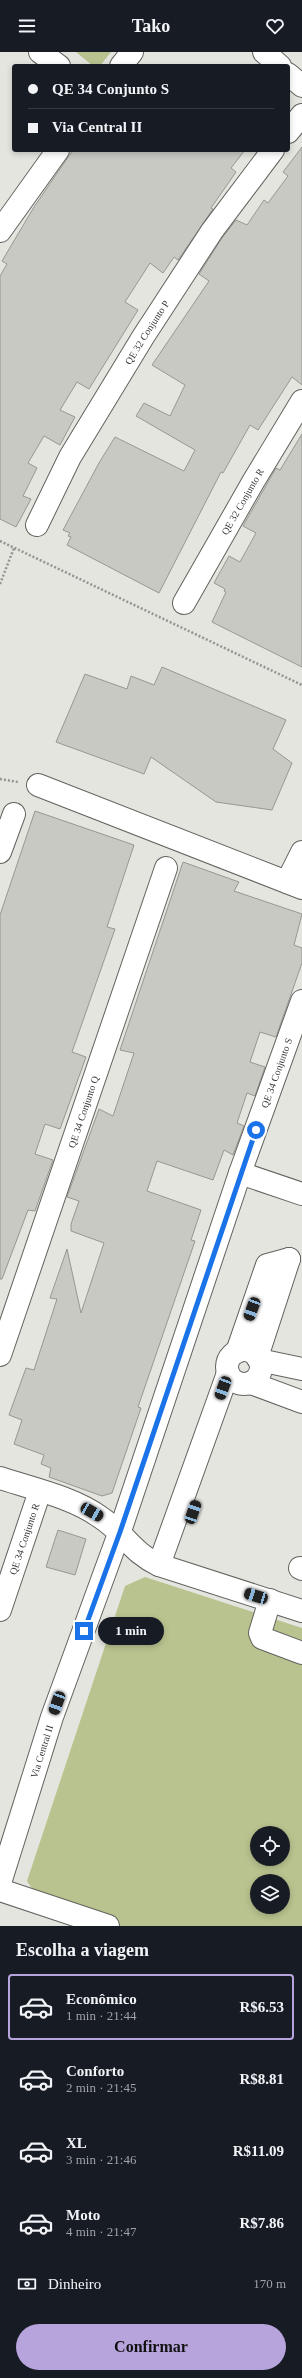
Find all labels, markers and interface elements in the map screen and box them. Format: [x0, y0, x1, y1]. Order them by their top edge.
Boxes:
icon: menu [16, 15, 38, 37]
icon: heart [264, 15, 286, 37]
text: Tako [132, 16, 170, 36]
text: QE 34 Conjunto S [52, 81, 169, 97]
text: Via Central II [52, 119, 142, 135]
street label: QE 32 Conjunto P [123, 298, 172, 366]
street label: QE 32 Conjunto R [219, 466, 266, 537]
street label: QE 34 Conjunto S [259, 1037, 294, 1110]
street label: QE 34 Conjunto Q [66, 1074, 101, 1149]
route start [247, 1121, 265, 1139]
car [242, 1296, 262, 1322]
car [213, 1375, 233, 1401]
car [183, 1499, 203, 1525]
car [79, 1501, 105, 1523]
street label: QE 34 Conjunto R [7, 1502, 42, 1576]
car [243, 1587, 269, 1605]
callout: 1 min [98, 1617, 164, 1645]
route end [75, 1622, 93, 1640]
text: 1 min [115, 1623, 147, 1638]
car [47, 1690, 67, 1716]
street label: Via Central II [28, 1724, 55, 1779]
map controls [250, 1826, 290, 1914]
button: locate [250, 1826, 290, 1866]
button: layers [250, 1874, 290, 1914]
text: Escolha a viagem [16, 1940, 149, 1960]
icon: car [18, 1989, 54, 2025]
text: Econômico [66, 1991, 137, 2007]
text: R$6.53 [239, 1999, 284, 2015]
text: 1 min · 21:44 [66, 2008, 136, 2023]
icon: car [18, 2061, 54, 2097]
text: Conforto [66, 2063, 124, 2079]
text: R$8.81 [239, 2071, 284, 2087]
text: 2 min · 21:45 [66, 2080, 136, 2095]
icon: car [18, 2133, 54, 2169]
text: XL [66, 2135, 87, 2151]
text: R$11.09 [233, 2143, 284, 2159]
text: 3 min · 21:46 [66, 2152, 136, 2167]
icon: car [18, 2205, 54, 2241]
text: Moto [66, 2207, 100, 2223]
text: R$7.86 [239, 2215, 284, 2231]
text: 4 min · 21:47 [66, 2224, 136, 2239]
icon: cash [16, 2273, 38, 2295]
text: Dinheiro [48, 2276, 101, 2292]
text: 170 m [253, 2276, 286, 2291]
button: Confirmar [16, 2324, 286, 2370]

